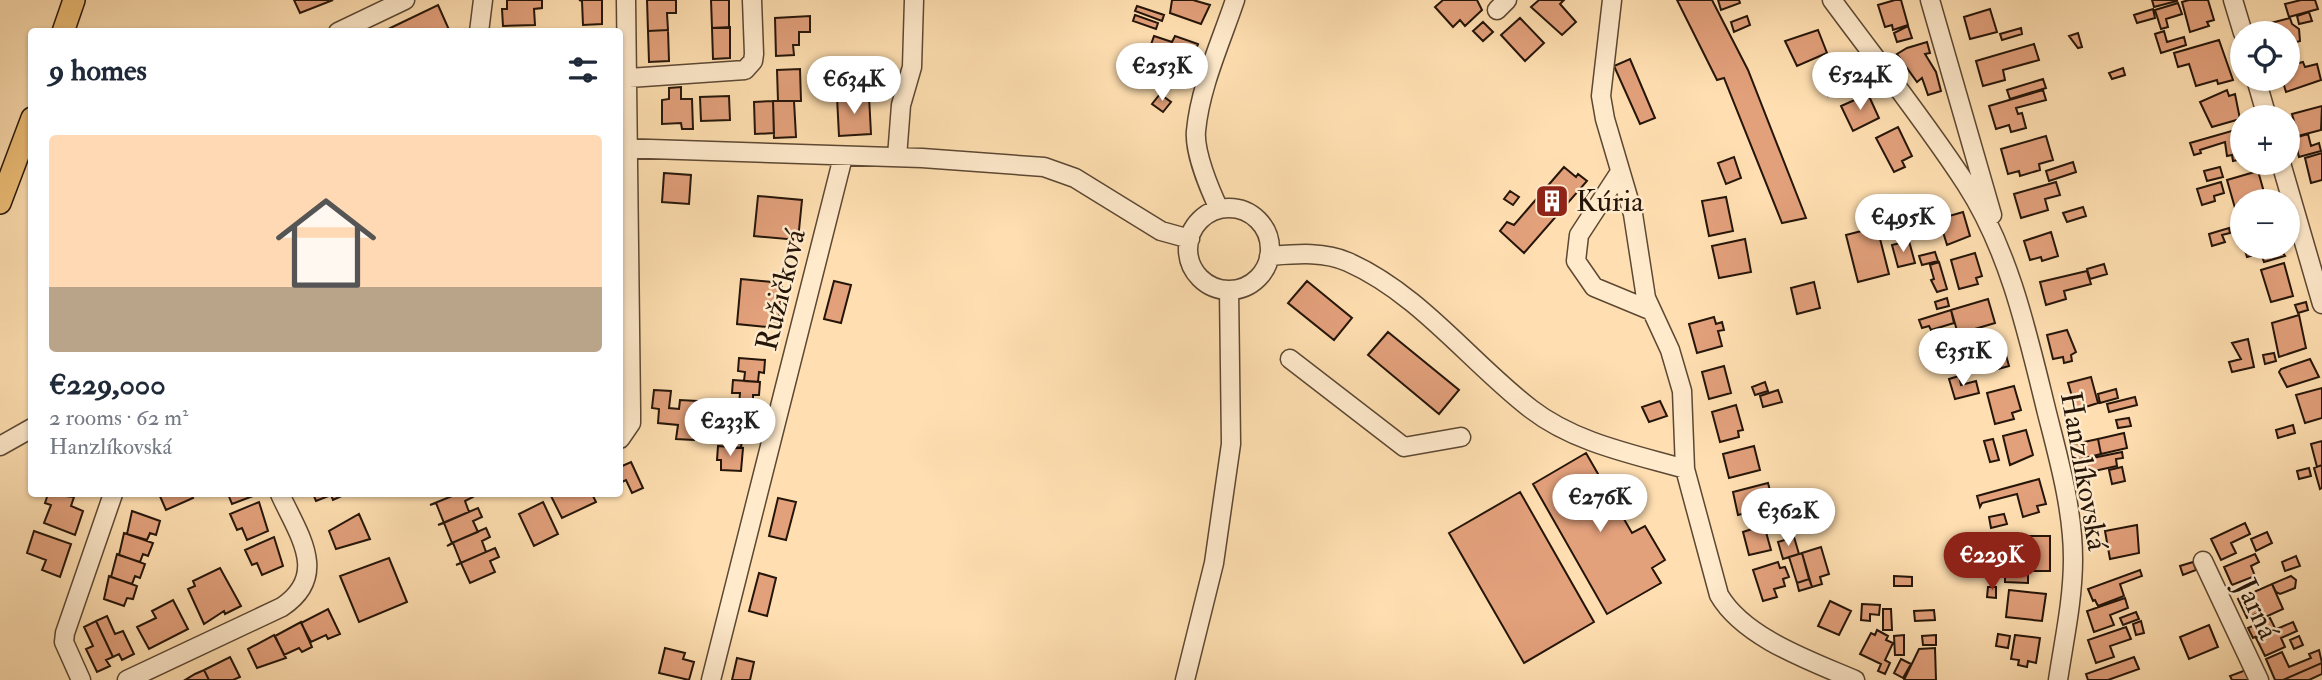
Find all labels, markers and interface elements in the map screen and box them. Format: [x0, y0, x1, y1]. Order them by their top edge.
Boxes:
map controls [2230, 21, 2300, 259]
button: locate [2230, 21, 2300, 91]
pin: €253K [1113, 43, 1211, 103]
icon: filters [564, 51, 602, 89]
text: €253K [1132, 51, 1192, 80]
text: 9 homes [49, 52, 147, 89]
pin: €524K [1811, 52, 1909, 112]
pin: €634K [805, 57, 903, 116]
text: €524K [1828, 60, 1892, 89]
text: €634K [823, 64, 885, 93]
button: + [2230, 105, 2300, 175]
icon: home [263, 180, 389, 306]
building icon: Kúria [1533, 182, 1571, 220]
place label: Kúria [1576, 183, 1644, 220]
button: − [2230, 189, 2300, 259]
pin: €495K [1854, 194, 1952, 254]
text: €495K [1871, 202, 1935, 231]
street label: Ružičková [748, 225, 814, 355]
pin: €351K [1914, 328, 2012, 388]
text: €351K [1935, 336, 1991, 365]
text: €229,000 [49, 366, 166, 403]
street label: Hanzlíkovská [2052, 389, 2116, 554]
pin: €233K [681, 398, 779, 458]
text: 2 rooms · 62 m² [49, 403, 188, 432]
text: €233K [701, 406, 759, 435]
text: Hanzlíkovská [49, 432, 172, 461]
pin: €276K [1551, 475, 1649, 534]
text: €276K [1568, 482, 1632, 511]
pin: €362K [1739, 489, 1837, 548]
text: €362K [1757, 496, 1819, 525]
pin: €229K [1943, 532, 2041, 592]
text: €229K [1960, 540, 2024, 569]
street label: Jarná [2227, 572, 2287, 646]

